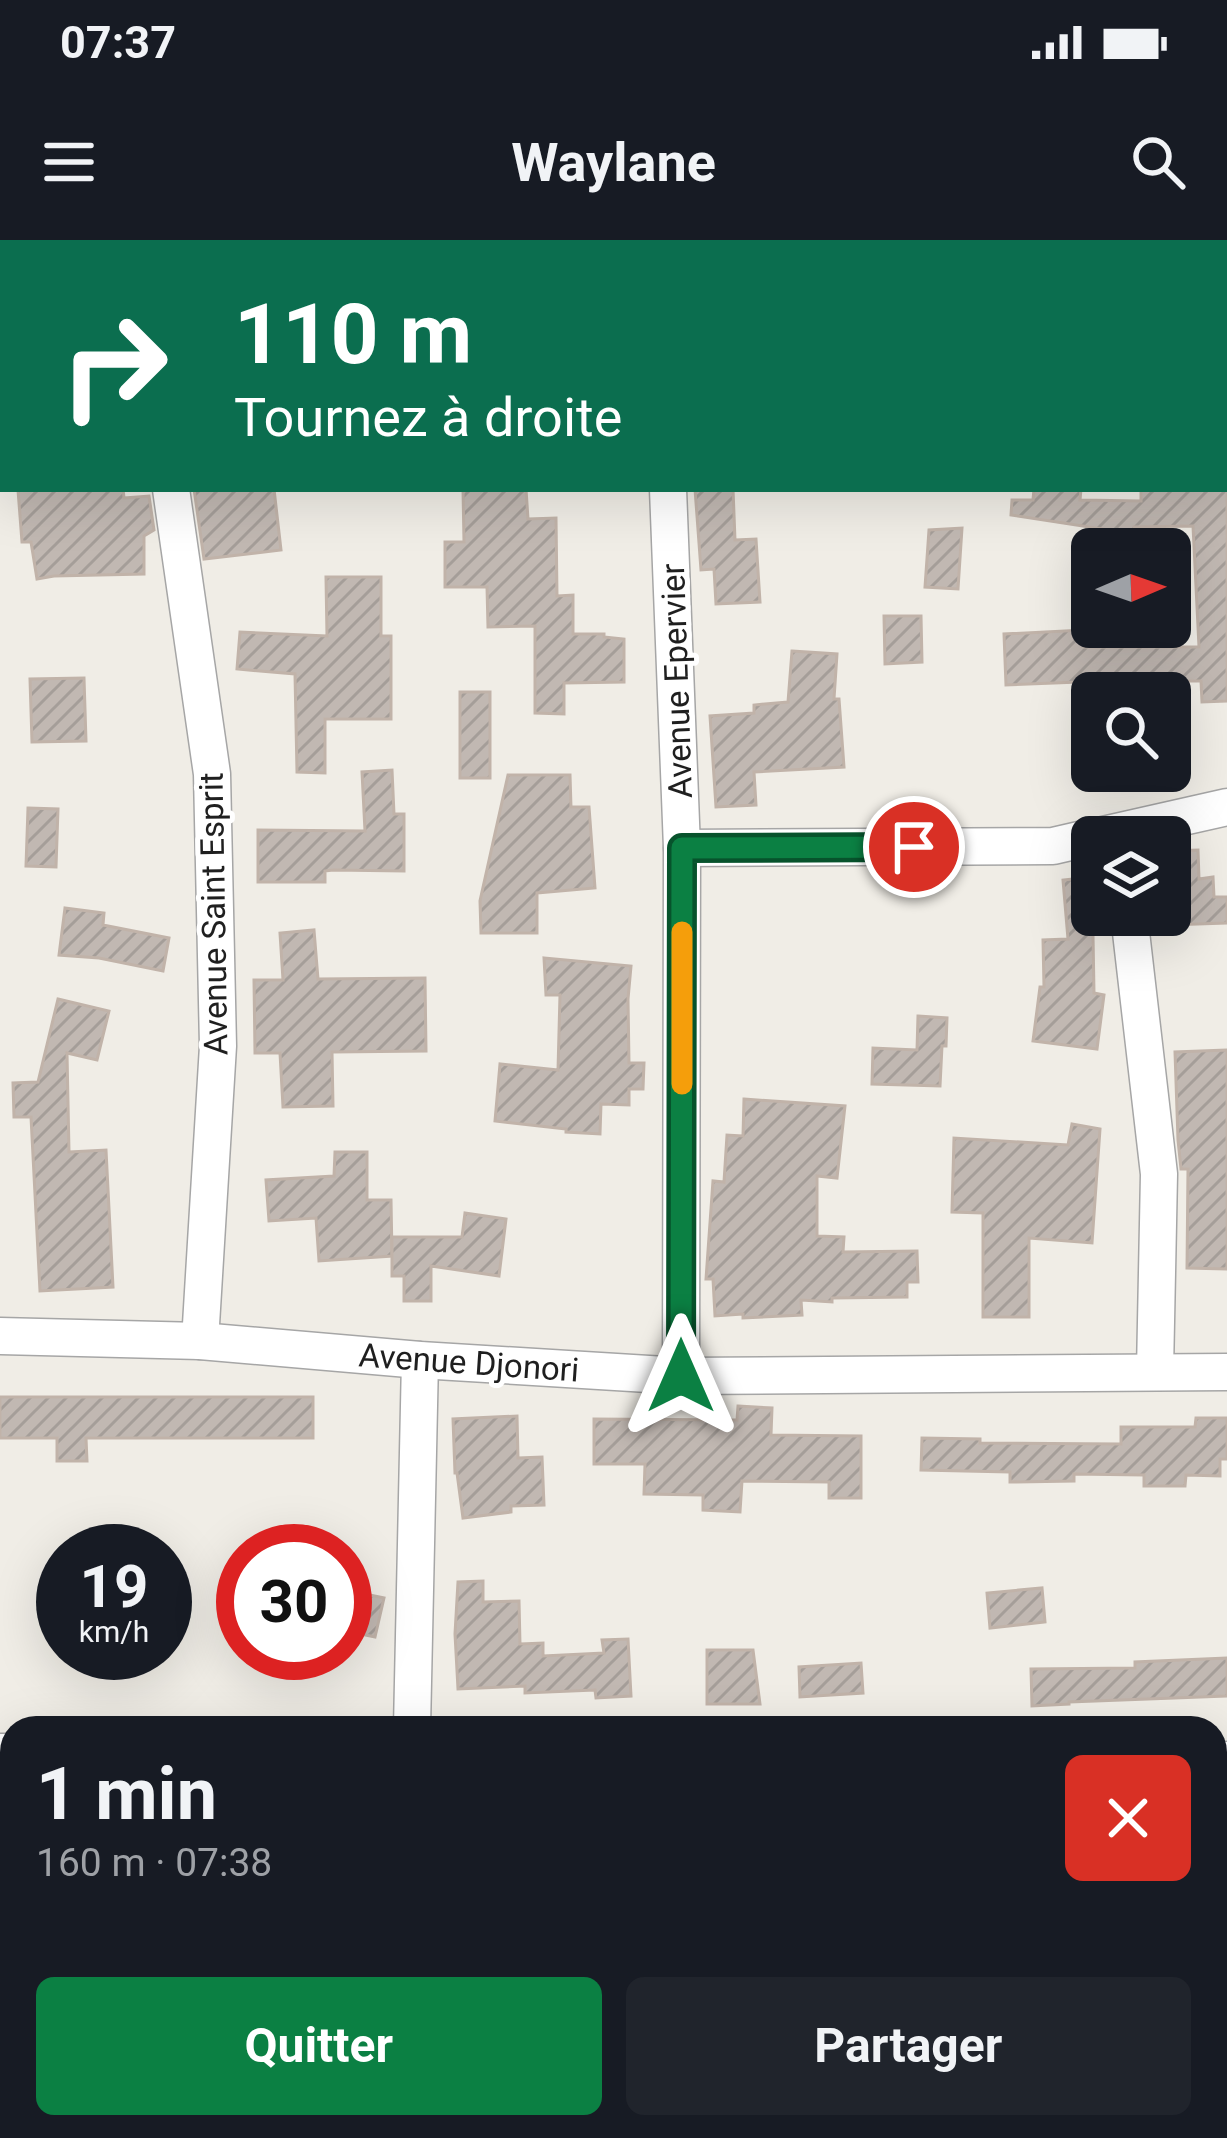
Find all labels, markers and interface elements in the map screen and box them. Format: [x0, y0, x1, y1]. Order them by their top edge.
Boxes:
text: 07:37 [60, 16, 176, 69]
icon: menu [36, 129, 102, 195]
icon: search [1125, 129, 1191, 195]
text: Waylane [511, 131, 716, 194]
text: 110 m [234, 285, 472, 384]
icon: right [36, 288, 192, 444]
text: Tournez à droite [234, 386, 622, 449]
north arrow [1071, 528, 1191, 648]
map controls [1071, 528, 1191, 936]
street label: Avenue Epervier [653, 563, 700, 799]
button: search [1071, 672, 1191, 792]
street label: Avenue Saint Esprit [192, 772, 235, 1056]
pin [863, 796, 965, 898]
icon: arrive [881, 814, 947, 880]
button: layers [1071, 816, 1191, 936]
position arrow [618, 1313, 744, 1439]
street label: Avenue Djonori [358, 1335, 580, 1390]
speed limit sign: 30 [216, 1524, 372, 1680]
text: 19 [80, 1551, 148, 1622]
text: km/h [79, 1614, 149, 1649]
text: 1 min [36, 1752, 217, 1837]
button: close [1065, 1755, 1191, 1881]
text: 160 m · 07:38 [36, 1840, 272, 1886]
button: Quitter [36, 1977, 602, 2115]
button: Partager [626, 1977, 1191, 2115]

